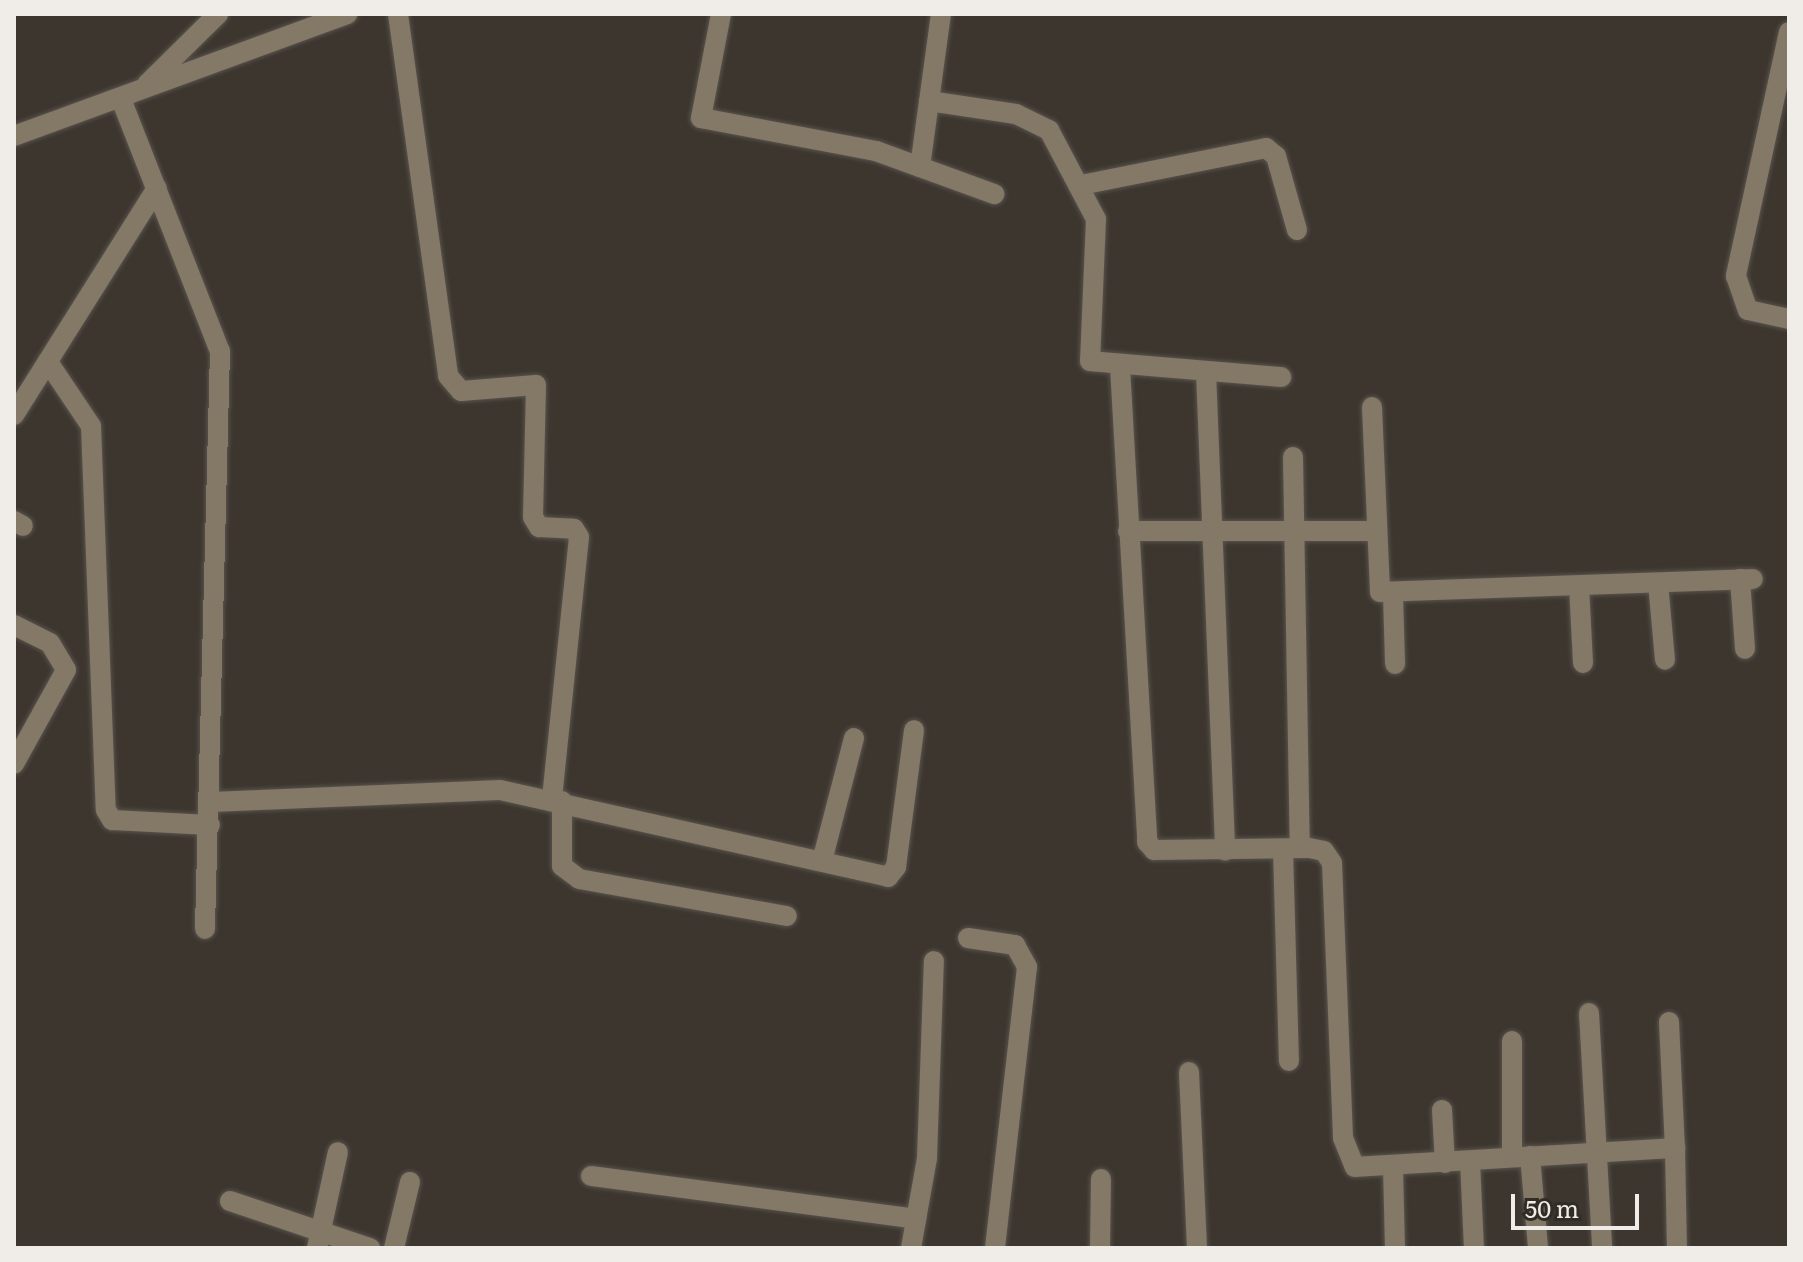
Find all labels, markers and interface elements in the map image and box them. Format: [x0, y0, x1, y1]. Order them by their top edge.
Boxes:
scale bar [1515, 1178, 1643, 1228]
text: 50 m [1525, 1190, 1579, 1225]

